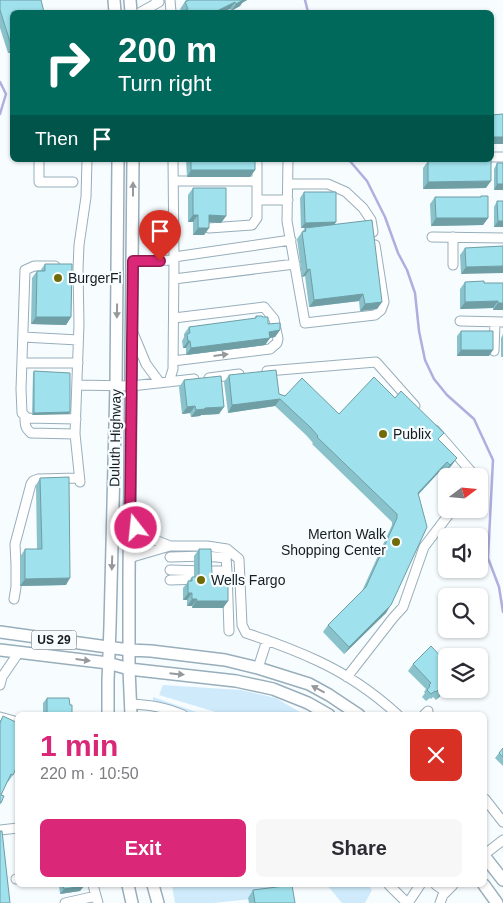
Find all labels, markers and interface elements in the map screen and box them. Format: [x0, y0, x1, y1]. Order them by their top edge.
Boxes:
icon: right [35, 30, 100, 95]
text: 200 m [118, 30, 217, 69]
text: Turn right [118, 71, 211, 96]
icon: arrive [88, 125, 116, 153]
text: Then [35, 128, 78, 149]
one-way arrow [129, 180, 137, 196]
pin [139, 210, 181, 261]
icon: arrive [146, 217, 174, 245]
place label: BurgerFi [68, 270, 122, 286]
marker: BurgerFi [52, 272, 64, 284]
one-way arrow [113, 303, 121, 319]
one-way arrow [214, 351, 230, 359]
street label: Duluth Highway [106, 389, 124, 487]
place label: Publix [393, 426, 431, 442]
marker: Publix [377, 428, 389, 440]
north arrow [438, 468, 488, 518]
map controls [438, 468, 488, 698]
position arrow [109, 501, 161, 553]
place label: Merton Walk Shopping Center [281, 526, 387, 558]
button: sound [438, 528, 488, 578]
marker: Merton Walk Shopping Center [390, 536, 402, 548]
one-way arrow [108, 555, 116, 571]
place label: Wells Fargo [211, 572, 286, 588]
marker: Wells Fargo [195, 574, 207, 586]
button: search [438, 588, 488, 638]
road number: US 29 [32, 630, 76, 650]
button: layers [438, 648, 488, 698]
one-way arrow [75, 656, 91, 664]
one-way arrow [169, 670, 185, 678]
one-way arrow [311, 685, 325, 693]
text: 1 min [40, 729, 118, 762]
button: close [410, 729, 462, 781]
text: 220 m · 10:50 [40, 765, 139, 782]
button: Exit [40, 819, 246, 877]
button: Share [256, 819, 462, 877]

